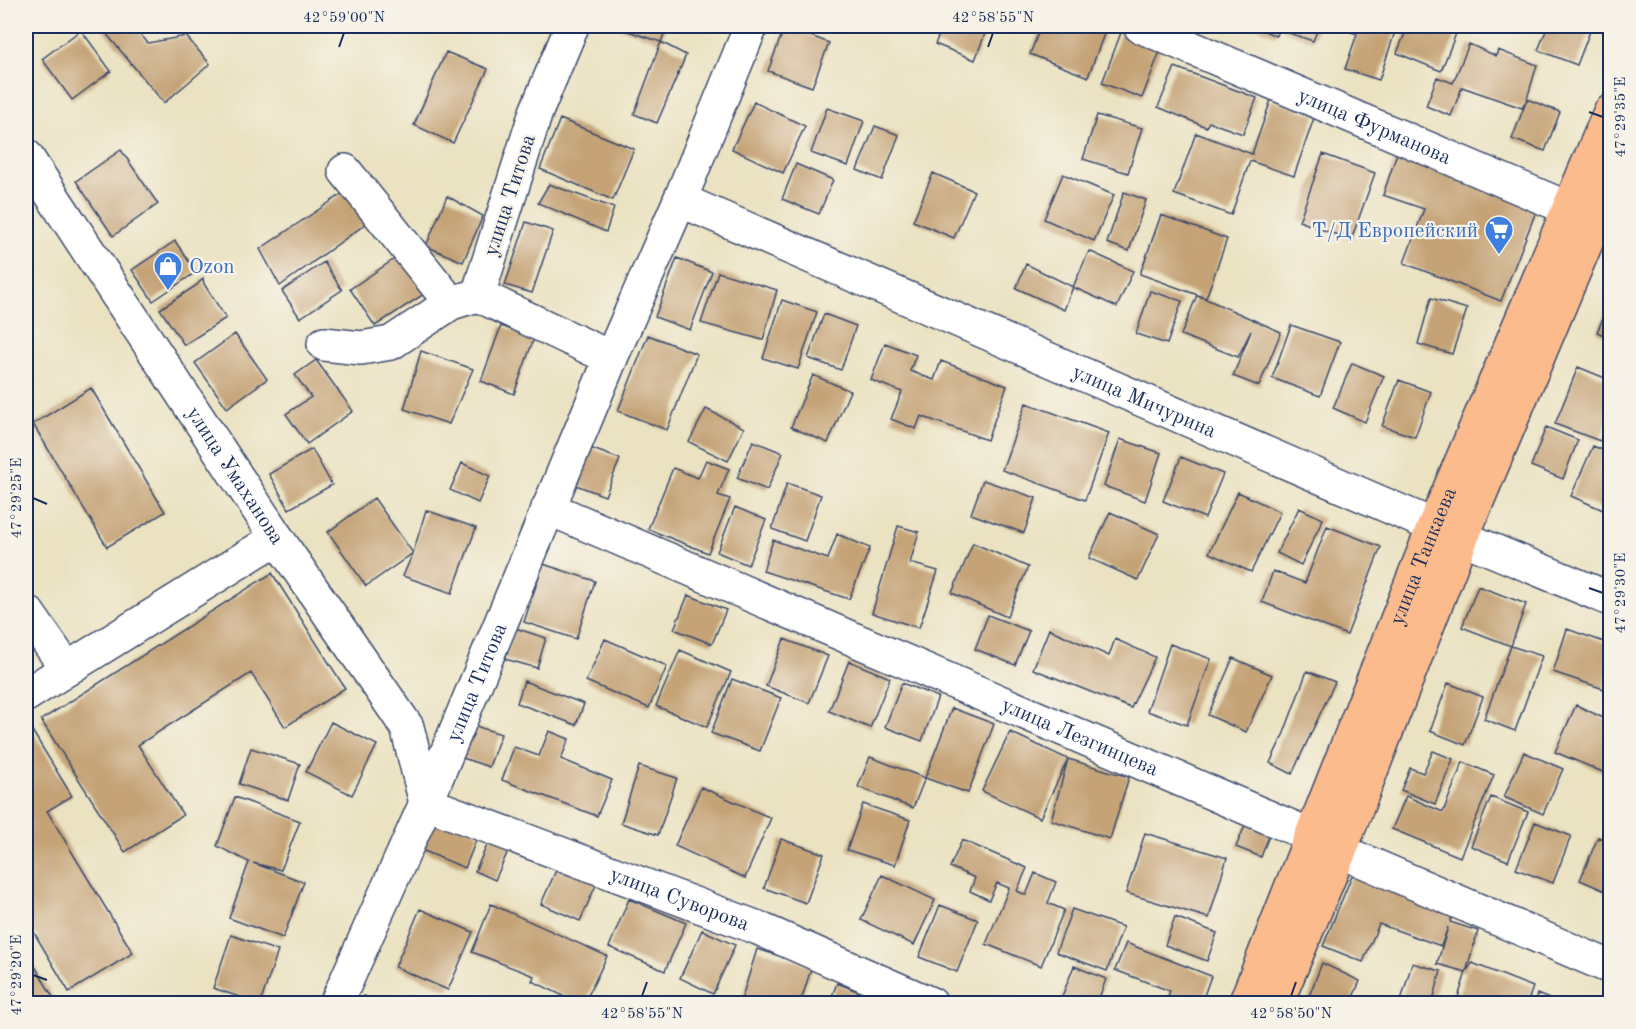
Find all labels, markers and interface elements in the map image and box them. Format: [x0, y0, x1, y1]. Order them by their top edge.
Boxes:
text: 42°59'00"N [303, 11, 385, 26]
text: 42°58'55"N [952, 11, 1034, 26]
text: 47°29'35"E [1614, 77, 1629, 157]
street label: улица Фурманова [1294, 85, 1454, 169]
street label: улица Титова [481, 132, 540, 259]
supermarket icon: Т/Д Европейский [1483, 214, 1515, 256]
place label: Т/Д Европейский [1312, 221, 1478, 242]
shop icon: Ozon [152, 250, 184, 292]
place label: Ozon [189, 257, 235, 278]
street label: улица Мичурина [1069, 362, 1219, 442]
street label: улица Умаханова [182, 403, 287, 549]
text: 47°29'25"E [10, 458, 25, 538]
street label: улица Танкаева [1387, 485, 1461, 628]
text: 47°29'30"E [1614, 553, 1629, 633]
street label: улица Титова [444, 620, 512, 745]
street label: улица Лезгинцева [998, 695, 1161, 781]
street label: улица Суворова [607, 864, 752, 936]
text: 47°29'20"E [10, 935, 25, 1015]
text: 42°58'55"N [601, 1007, 683, 1022]
text: 42°58'50"N [1250, 1007, 1332, 1022]

